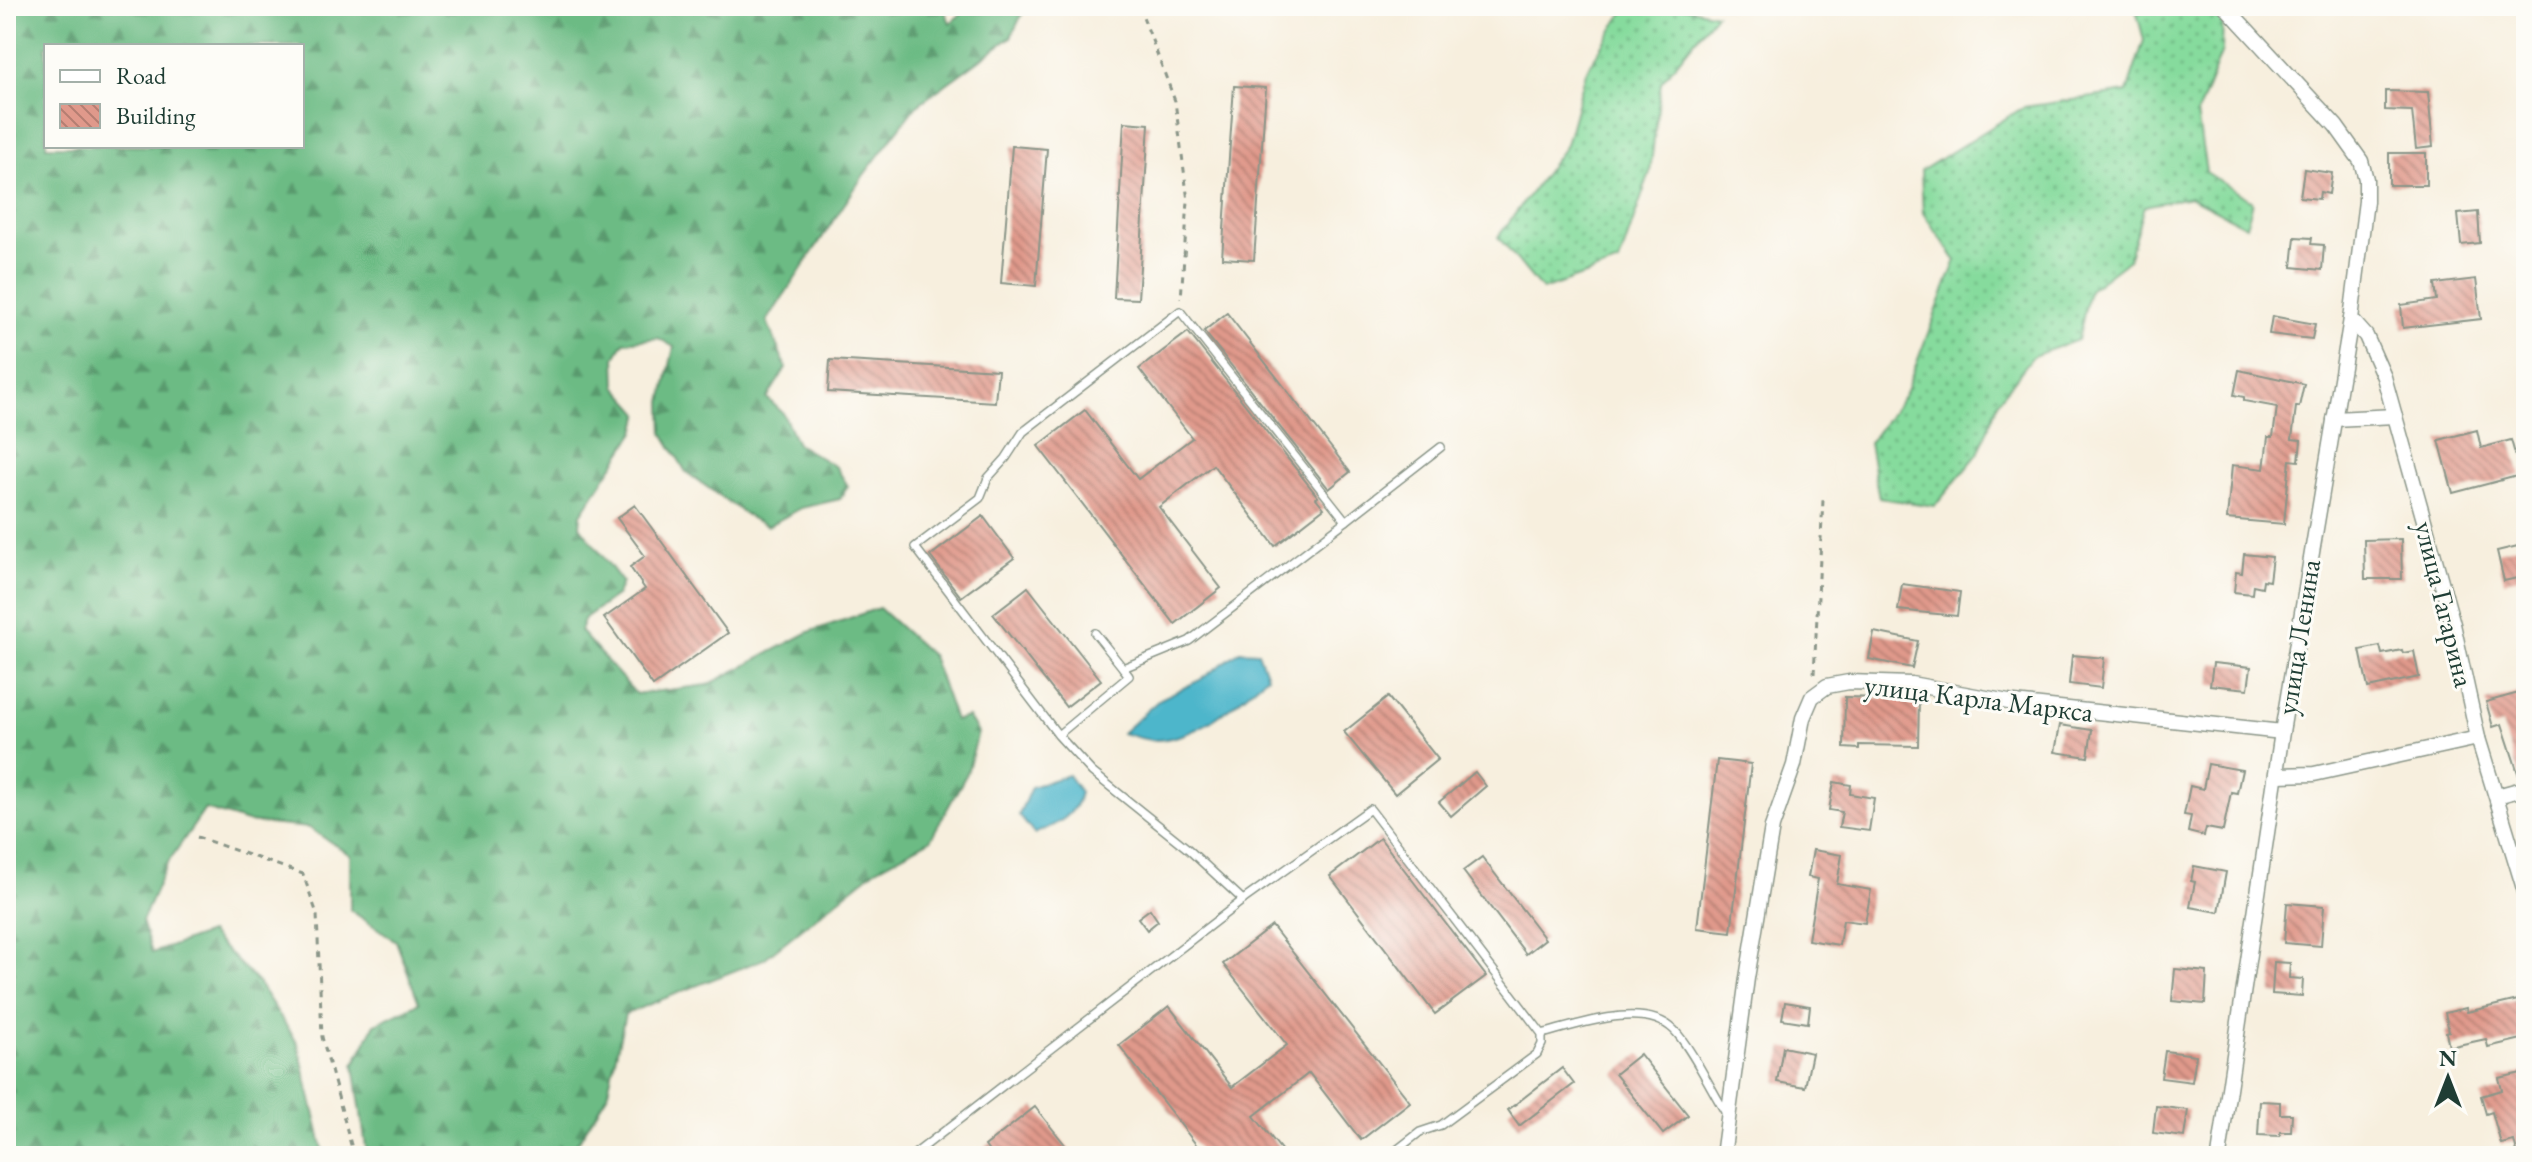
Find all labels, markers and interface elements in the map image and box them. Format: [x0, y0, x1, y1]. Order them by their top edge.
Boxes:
legend [44, 44, 304, 148]
text: Road [116, 60, 167, 91]
text: Building [116, 100, 196, 131]
street label: улица Гагарина [2407, 517, 2483, 691]
street label: улица Ленина [2268, 556, 2328, 717]
street label: улица Карла Маркса [1863, 666, 2096, 730]
north arrow [2408, 1038, 2488, 1118]
text: N [2439, 1044, 2457, 1073]

